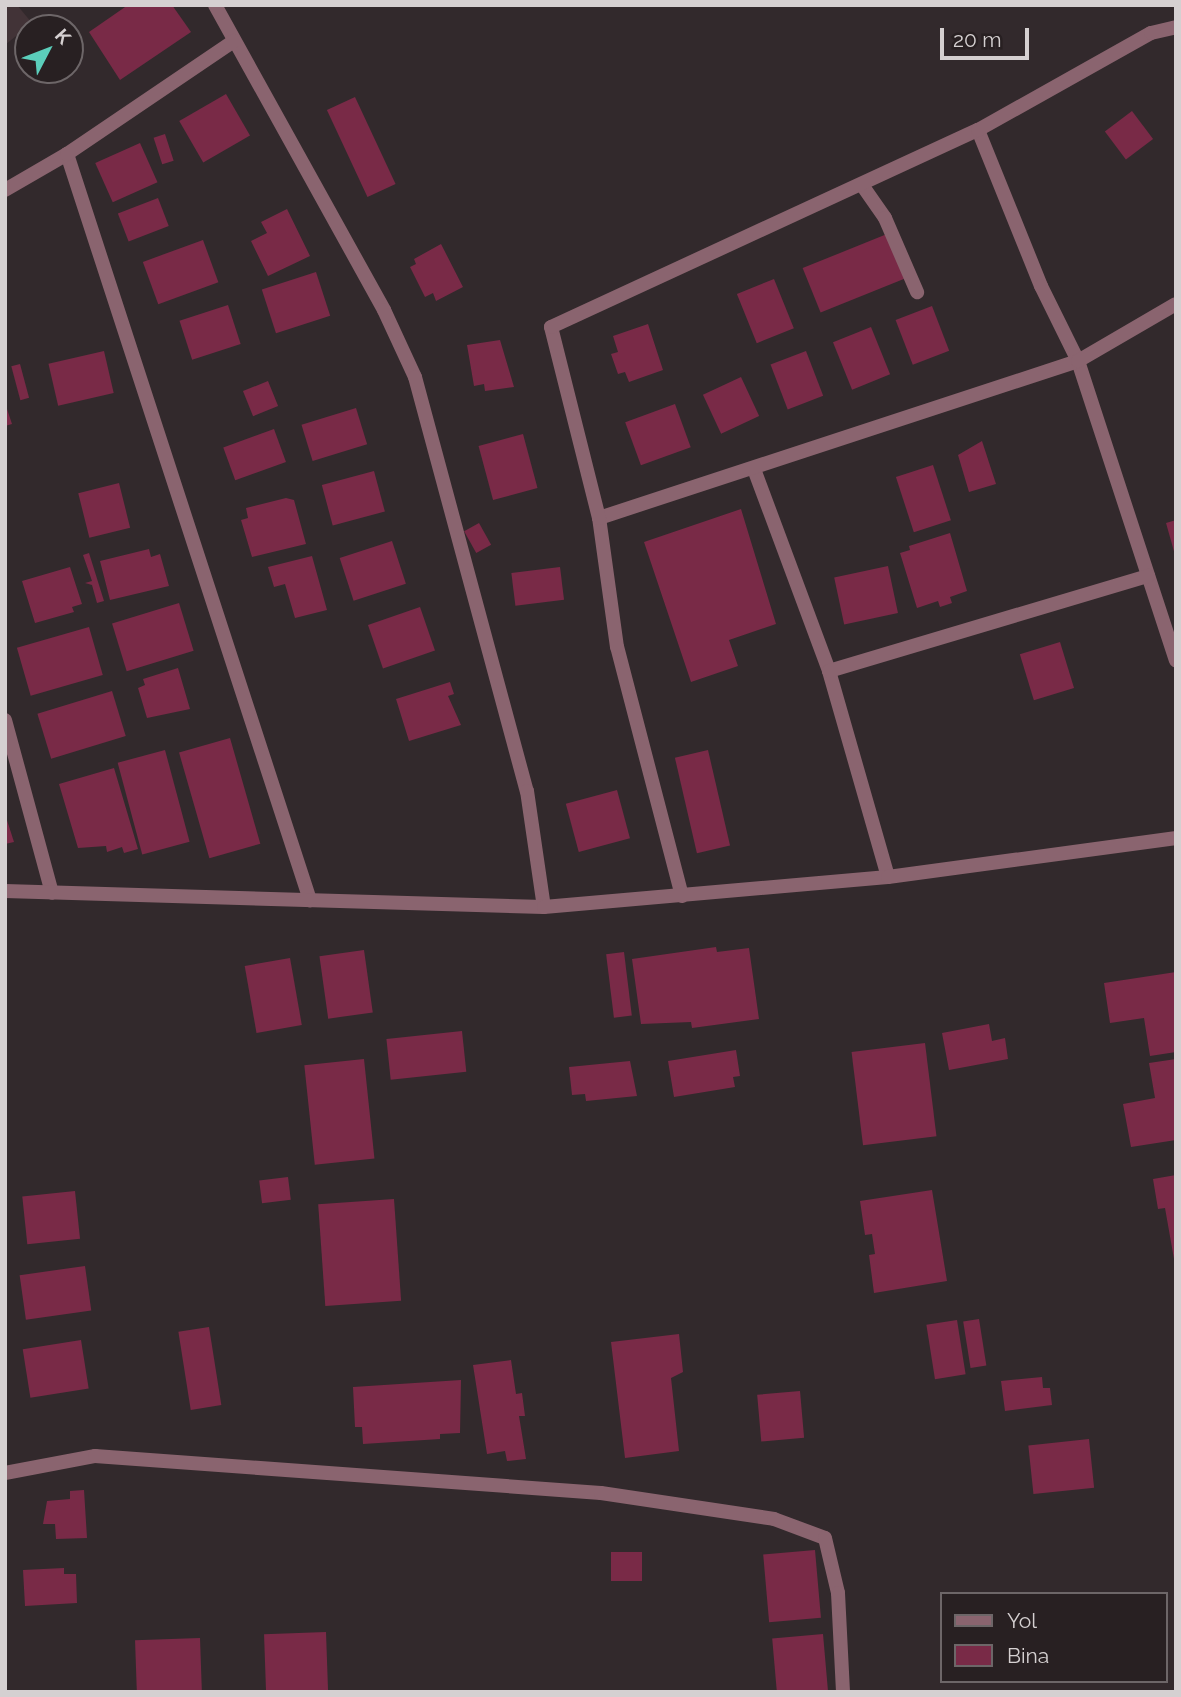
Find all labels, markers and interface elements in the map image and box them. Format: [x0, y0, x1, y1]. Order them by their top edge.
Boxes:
north arrow [14, 14, 84, 84]
scale bar [943, 14, 1032, 58]
text: K [51, 24, 76, 48]
text: 20 m [953, 27, 1001, 52]
legend [940, 1592, 1167, 1683]
text: Yol [1007, 1608, 1037, 1633]
text: Bina [1007, 1643, 1049, 1668]

